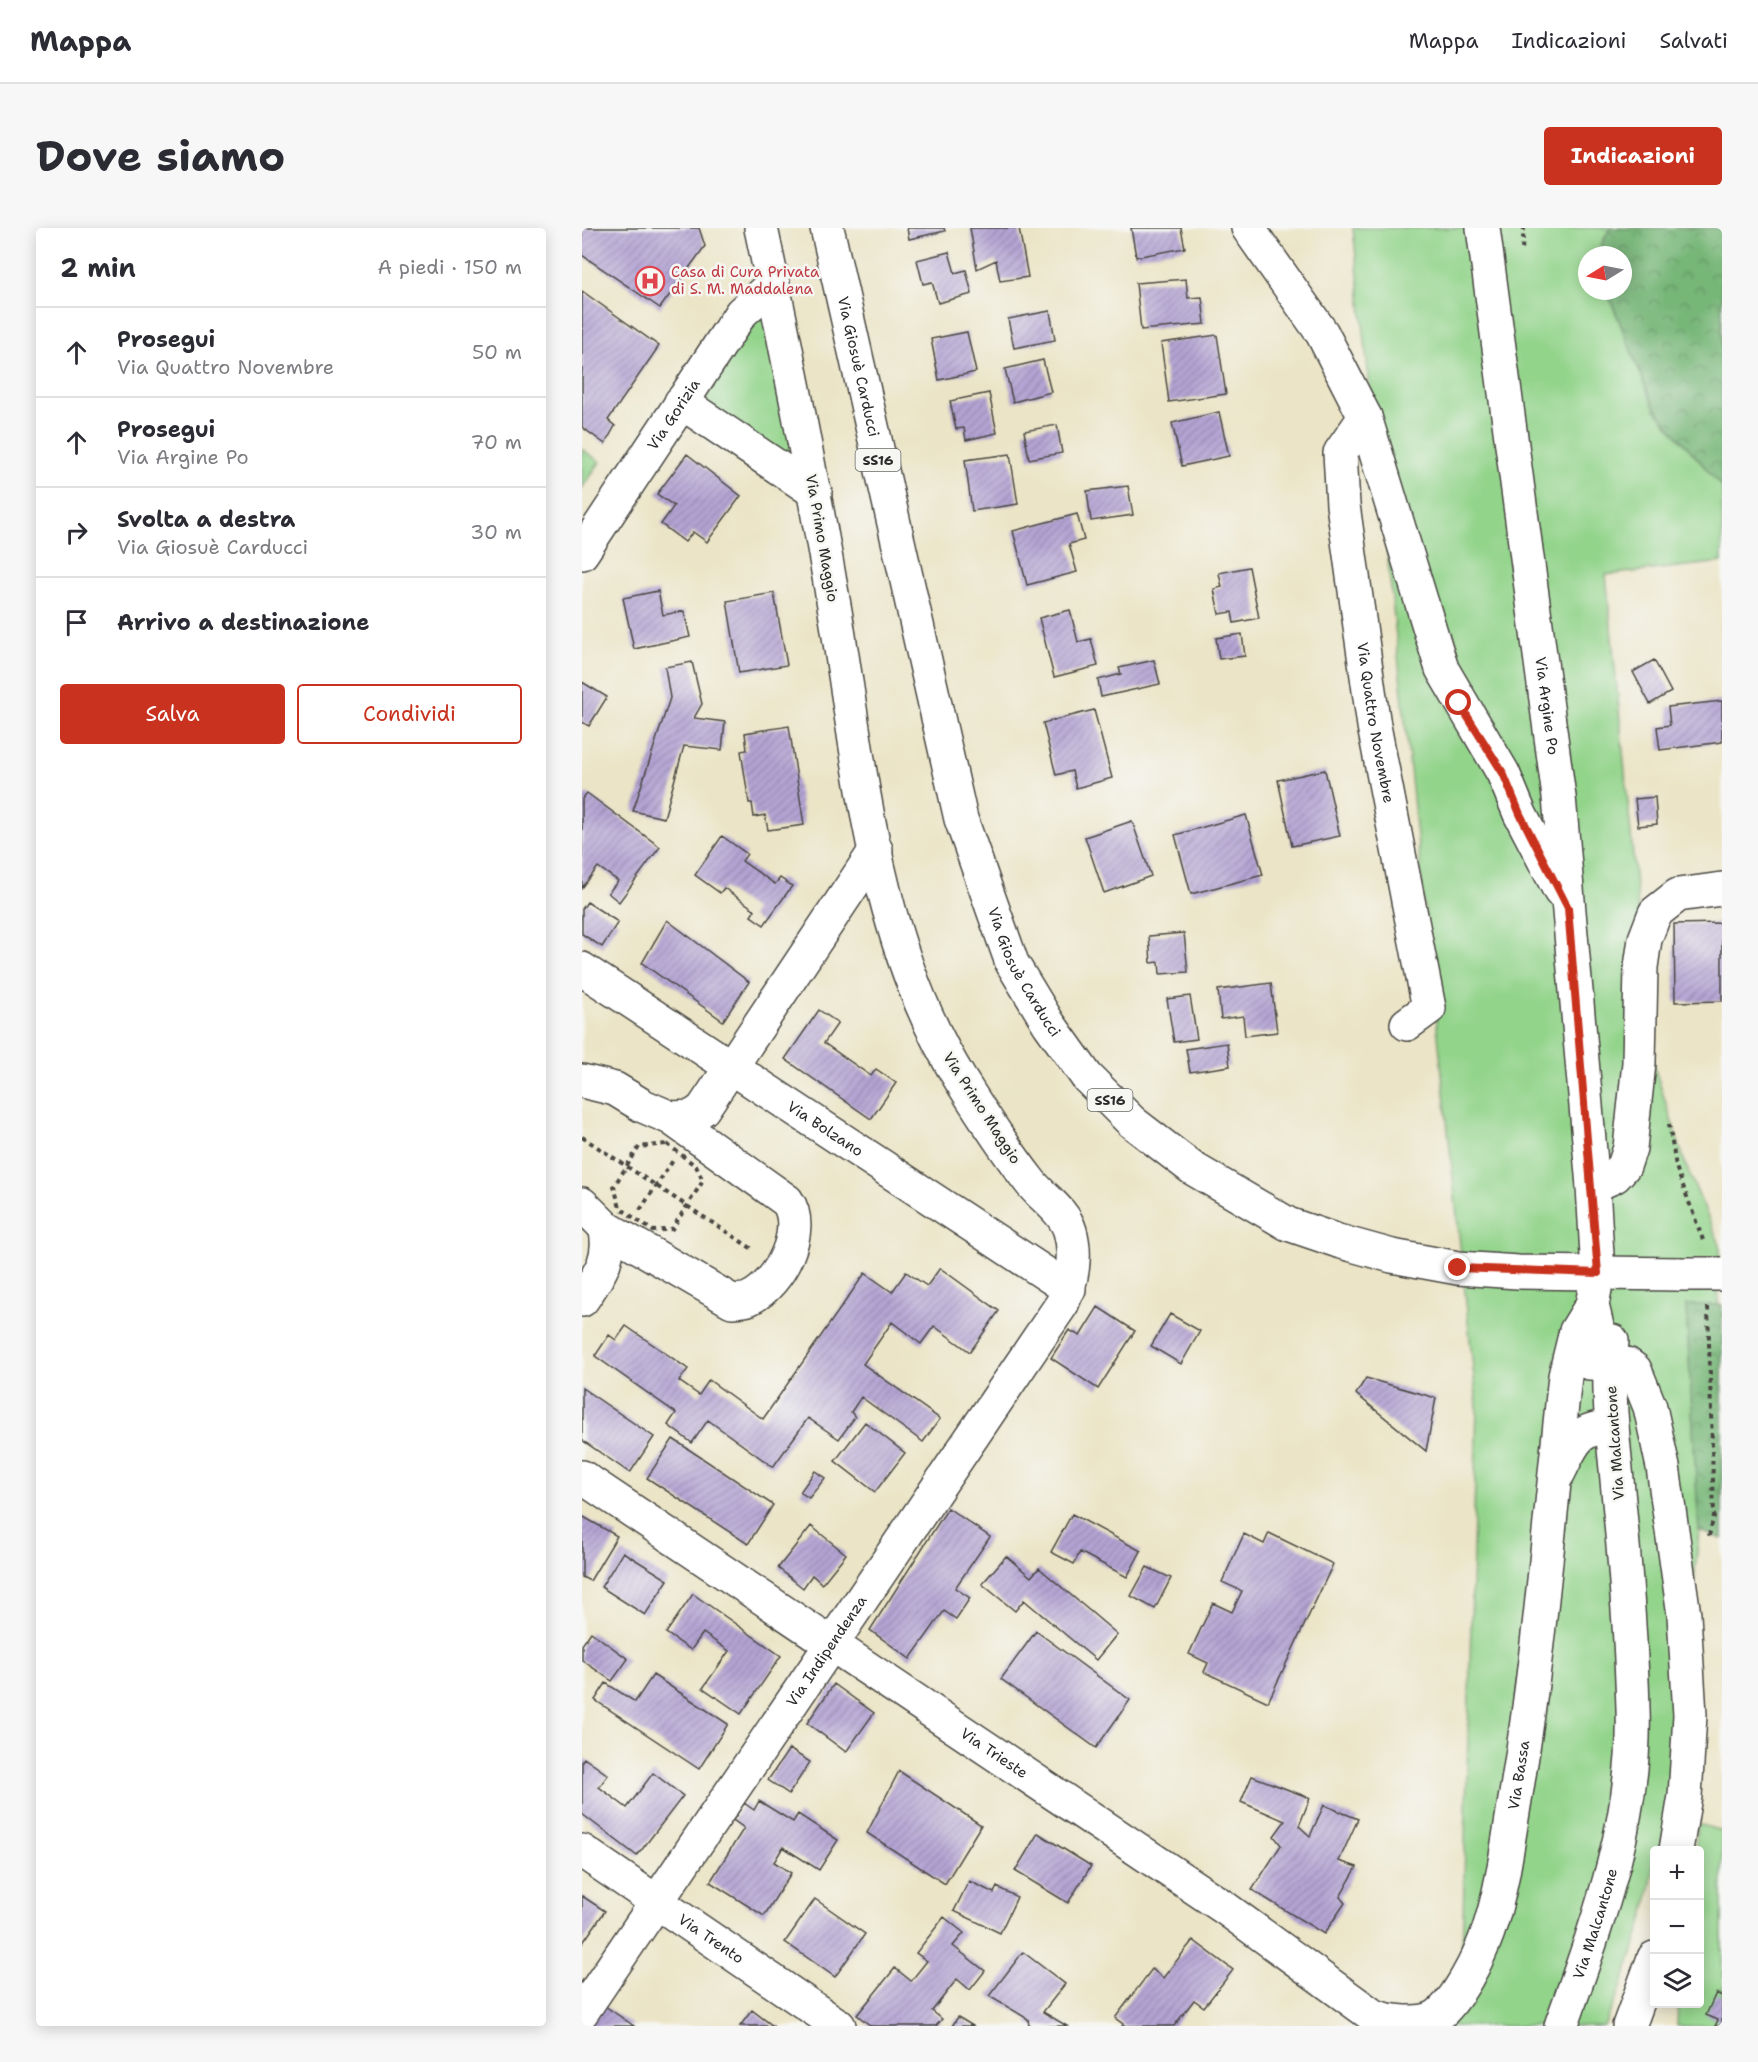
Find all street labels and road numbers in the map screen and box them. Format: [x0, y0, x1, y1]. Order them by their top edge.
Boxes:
street label: Via Giosuè Carducci [833, 294, 884, 439]
street label: Via Gorizia [643, 375, 705, 454]
road number: SS16 [856, 449, 900, 471]
street label: Via Primo Maggio [801, 473, 843, 603]
street label: Via Quattro Novembre [1352, 641, 1399, 805]
street label: Via Argine Po [1530, 655, 1563, 756]
street label: Via Giosuè Carducci [983, 905, 1065, 1041]
street label: Via Primo Maggio [938, 1048, 1026, 1168]
road number: SS16 [1088, 1089, 1132, 1111]
street label: Via Bolzano [783, 1097, 867, 1161]
street label: Via Malcantone [1601, 1385, 1629, 1501]
street label: Via Indipendenza [782, 1591, 872, 1711]
street label: Via Trieste [956, 1723, 1032, 1783]
street label: Via Bassa [1503, 1738, 1534, 1811]
street label: Via Malcantone [1568, 1866, 1622, 1982]
street label: Via Trento [674, 1909, 748, 1968]

